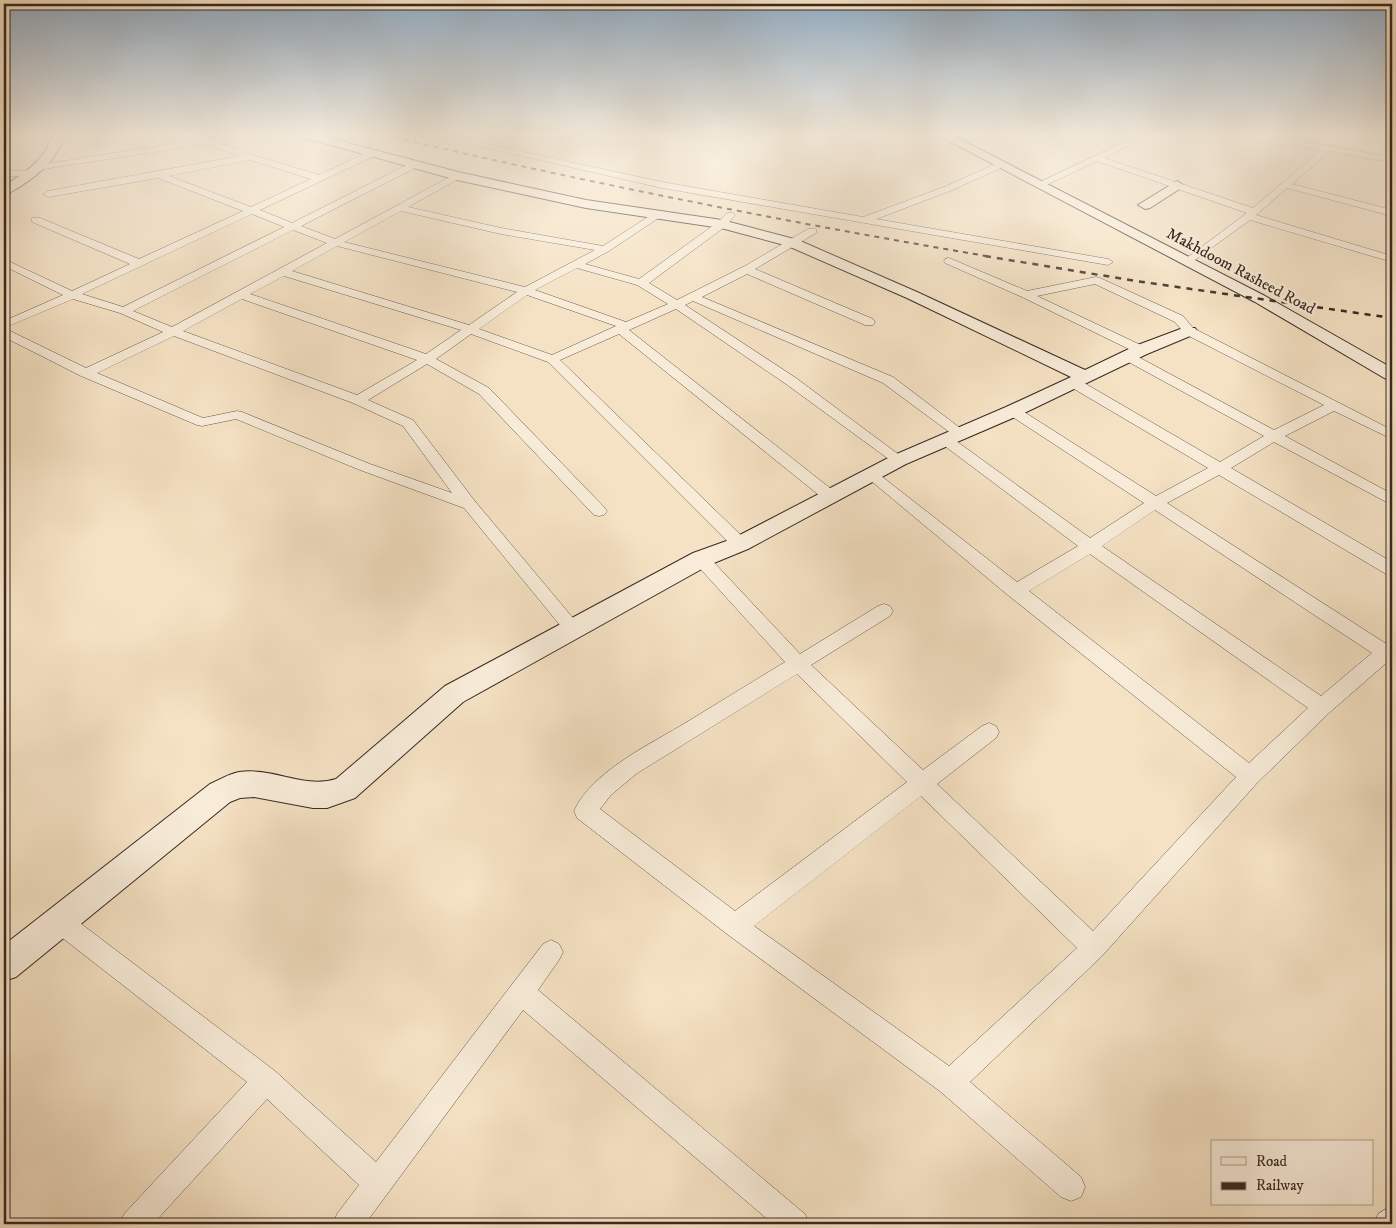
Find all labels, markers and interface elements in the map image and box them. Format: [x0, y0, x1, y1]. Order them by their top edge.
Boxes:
street label: Makhdoom Rasheed Road [1163, 223, 1319, 319]
legend [1211, 1140, 1374, 1206]
text: Road [1256, 1152, 1288, 1171]
text: Railway [1256, 1176, 1304, 1195]

